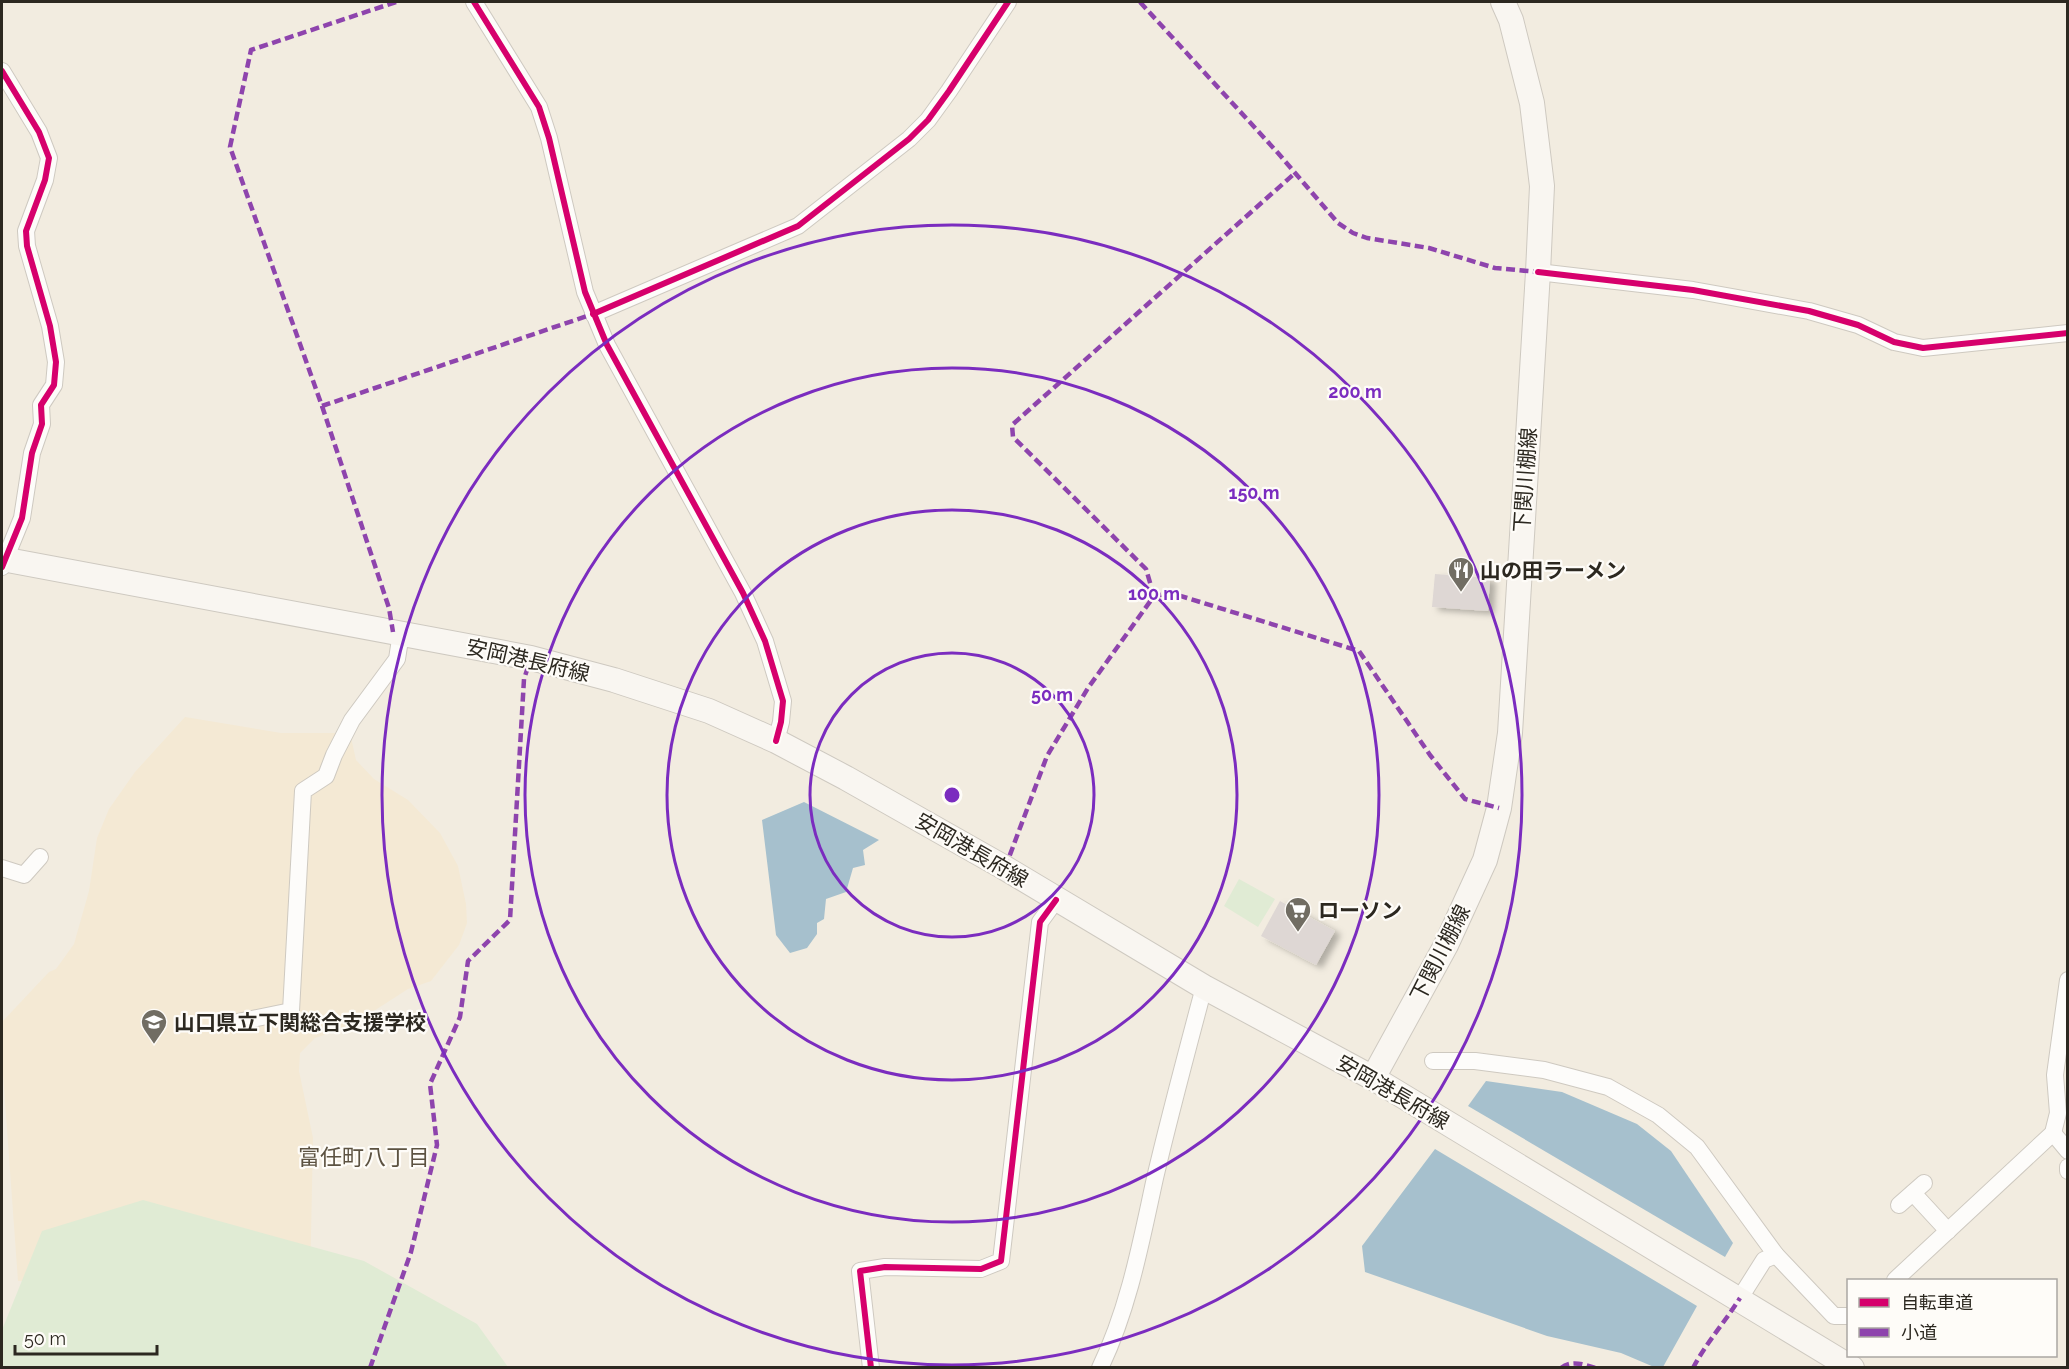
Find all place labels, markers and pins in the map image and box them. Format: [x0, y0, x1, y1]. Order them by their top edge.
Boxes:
restaurant icon: 山の田ラーメン [1446, 555, 1476, 593]
place label: 山の田ラーメン [1480, 558, 1626, 583]
centre of rings [942, 785, 962, 805]
supermarket icon: ローソン [1283, 895, 1313, 933]
place label: ローソン [1318, 898, 1402, 923]
school or university icon: 山口県立下関総合支援学校 [139, 1007, 169, 1045]
place label: 山口県立下関総合支援学校 [174, 1010, 426, 1035]

